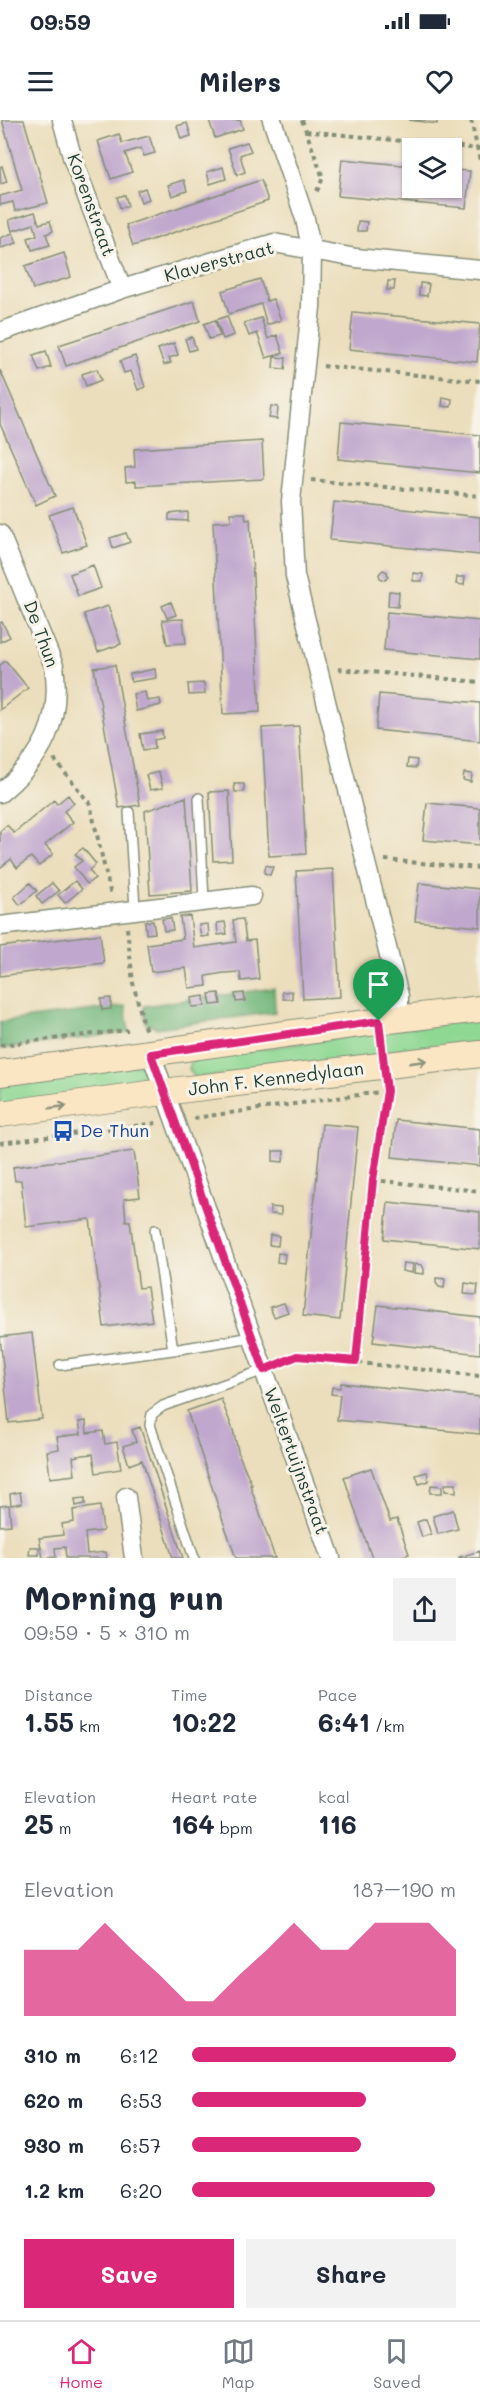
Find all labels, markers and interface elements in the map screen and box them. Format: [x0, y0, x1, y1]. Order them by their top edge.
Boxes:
text: 09:59 [30, 7, 90, 36]
text: Milers [199, 64, 281, 99]
icon: menu [24, 65, 57, 98]
icon: heart [423, 65, 456, 98]
map controls [402, 138, 462, 198]
button: layers [402, 138, 462, 198]
street label: Korenstraat [62, 150, 122, 259]
street label: Klaverstraat [161, 235, 276, 287]
street label: De Thun [19, 597, 65, 670]
pin [353, 959, 404, 1021]
icon: arrive [362, 968, 395, 1001]
street label: John F. Kennedylaan [187, 1055, 365, 1101]
one-way arrow [408, 1057, 428, 1068]
one-way arrow [48, 1101, 67, 1112]
place label: De Thun [80, 1118, 149, 1142]
bus stop icon: De Thun [51, 1119, 75, 1143]
street label: Weltertuijnstraat [259, 1384, 335, 1538]
text: Morning run [24, 1575, 224, 1618]
button: share [393, 1578, 456, 1641]
text: 09:59 · 5 × 310 m [24, 1619, 190, 1645]
text: Distance [24, 1684, 93, 1705]
text: Time [171, 1684, 207, 1705]
text: Pace [318, 1684, 357, 1705]
text: 1.55 [24, 1705, 74, 1739]
text: 10:22 [171, 1705, 237, 1739]
text: 6:41 [318, 1705, 370, 1739]
text: km [74, 1715, 100, 1736]
text: /km [370, 1715, 405, 1736]
text: Elevation [24, 1786, 96, 1807]
text: Heart rate [171, 1786, 257, 1807]
text: kcal [318, 1786, 350, 1807]
text: 25 [24, 1807, 54, 1841]
text: 164 [171, 1807, 215, 1841]
text: 116 [318, 1807, 357, 1841]
text: m [54, 1817, 72, 1838]
text: bpm [215, 1817, 253, 1838]
text: Elevation [24, 1876, 114, 1902]
text: 187–190 m [352, 1876, 456, 1902]
text: 310 m [24, 2042, 81, 2068]
text: 6:12 [120, 2042, 158, 2068]
text: 620 m [24, 2087, 83, 2113]
text: 6:53 [120, 2087, 162, 2113]
text: 930 m [24, 2132, 84, 2158]
text: 6:57 [120, 2132, 161, 2158]
text: 1.2 km [24, 2177, 84, 2203]
text: 6:20 [120, 2177, 162, 2203]
button: Save [24, 2239, 234, 2308]
button: Share [246, 2239, 456, 2308]
tab: Home [59, 2335, 103, 2392]
tab: Map [222, 2335, 255, 2392]
tab: Saved [373, 2335, 421, 2392]

